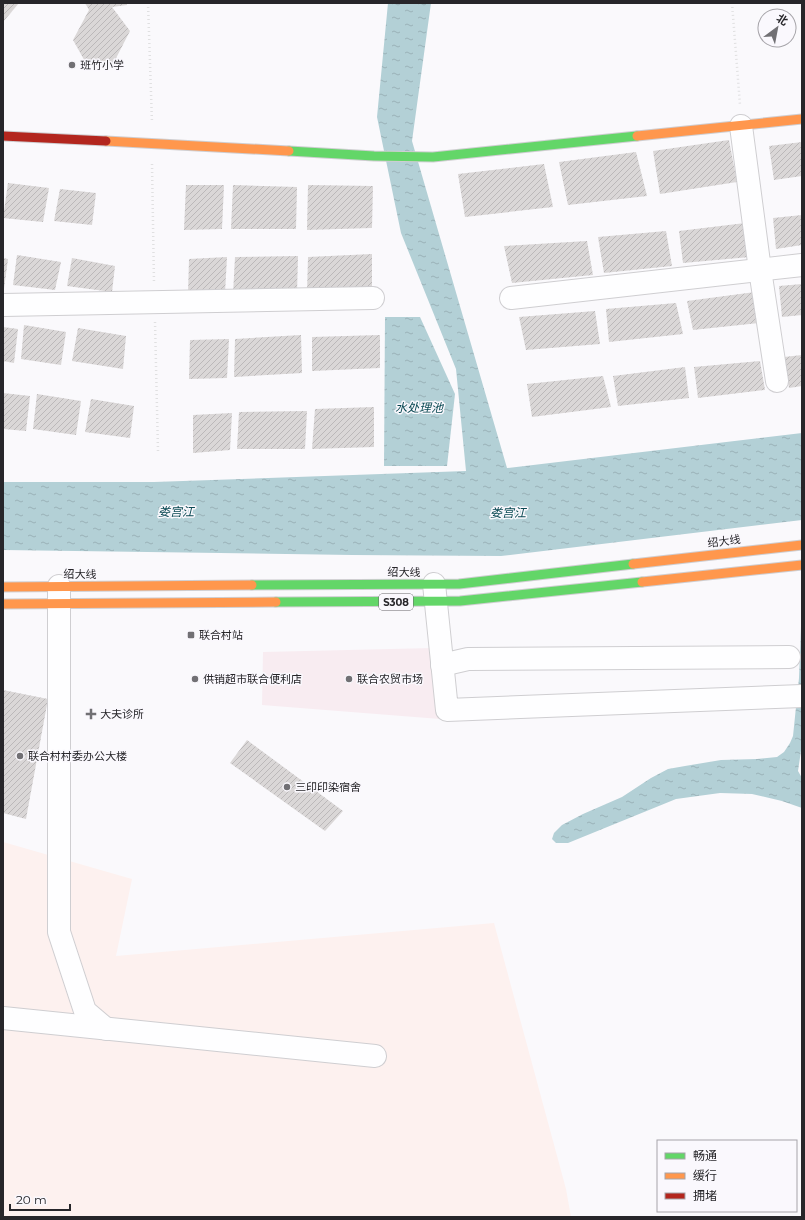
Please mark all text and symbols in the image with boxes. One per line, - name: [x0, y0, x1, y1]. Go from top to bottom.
- north arrow: [757, 8, 797, 48]
- text: 北: [774, 11, 791, 28]
- place label: 班竹小学: [80, 58, 124, 72]
- marker: 班竹小学: [67, 60, 77, 70]
- water label: 水处理池: [395, 400, 444, 415]
- water label: 娄宫江: [158, 504, 196, 519]
- water label: 娄宫江: [490, 505, 528, 520]
- street label: 绍大线: [707, 532, 741, 550]
- street label: 绍大线: [388, 565, 421, 579]
- street label: 绍大线: [64, 567, 97, 581]
- road number: S308: [379, 594, 413, 610]
- place label: 联合村站: [199, 628, 243, 642]
- marker: 联合村站: [186, 630, 196, 640]
- place label: 供销超市联合便利店: [203, 672, 302, 686]
- place label: 联合农贸市场: [357, 672, 423, 686]
- marker: 供销超市联合便利店: [190, 674, 200, 684]
- marker: 联合农贸市场: [344, 674, 354, 684]
- place label: 大夫诊所: [100, 707, 144, 721]
- marker: 大夫诊所: [85, 708, 97, 720]
- place label: 联合村村委办公大楼: [28, 749, 127, 763]
- marker: 联合村村委办公大楼: [15, 751, 25, 761]
- place label: 三印印染宿舍: [295, 780, 361, 794]
- marker: 三印印染宿舍: [282, 782, 292, 792]
- legend: [657, 1140, 797, 1212]
- text: 畅通: [693, 1148, 717, 1163]
- text: 缓行: [693, 1168, 717, 1183]
- scale bar: [10, 1186, 70, 1212]
- text: 拥堵: [693, 1188, 717, 1203]
- text: 20 m: [16, 1192, 47, 1207]

